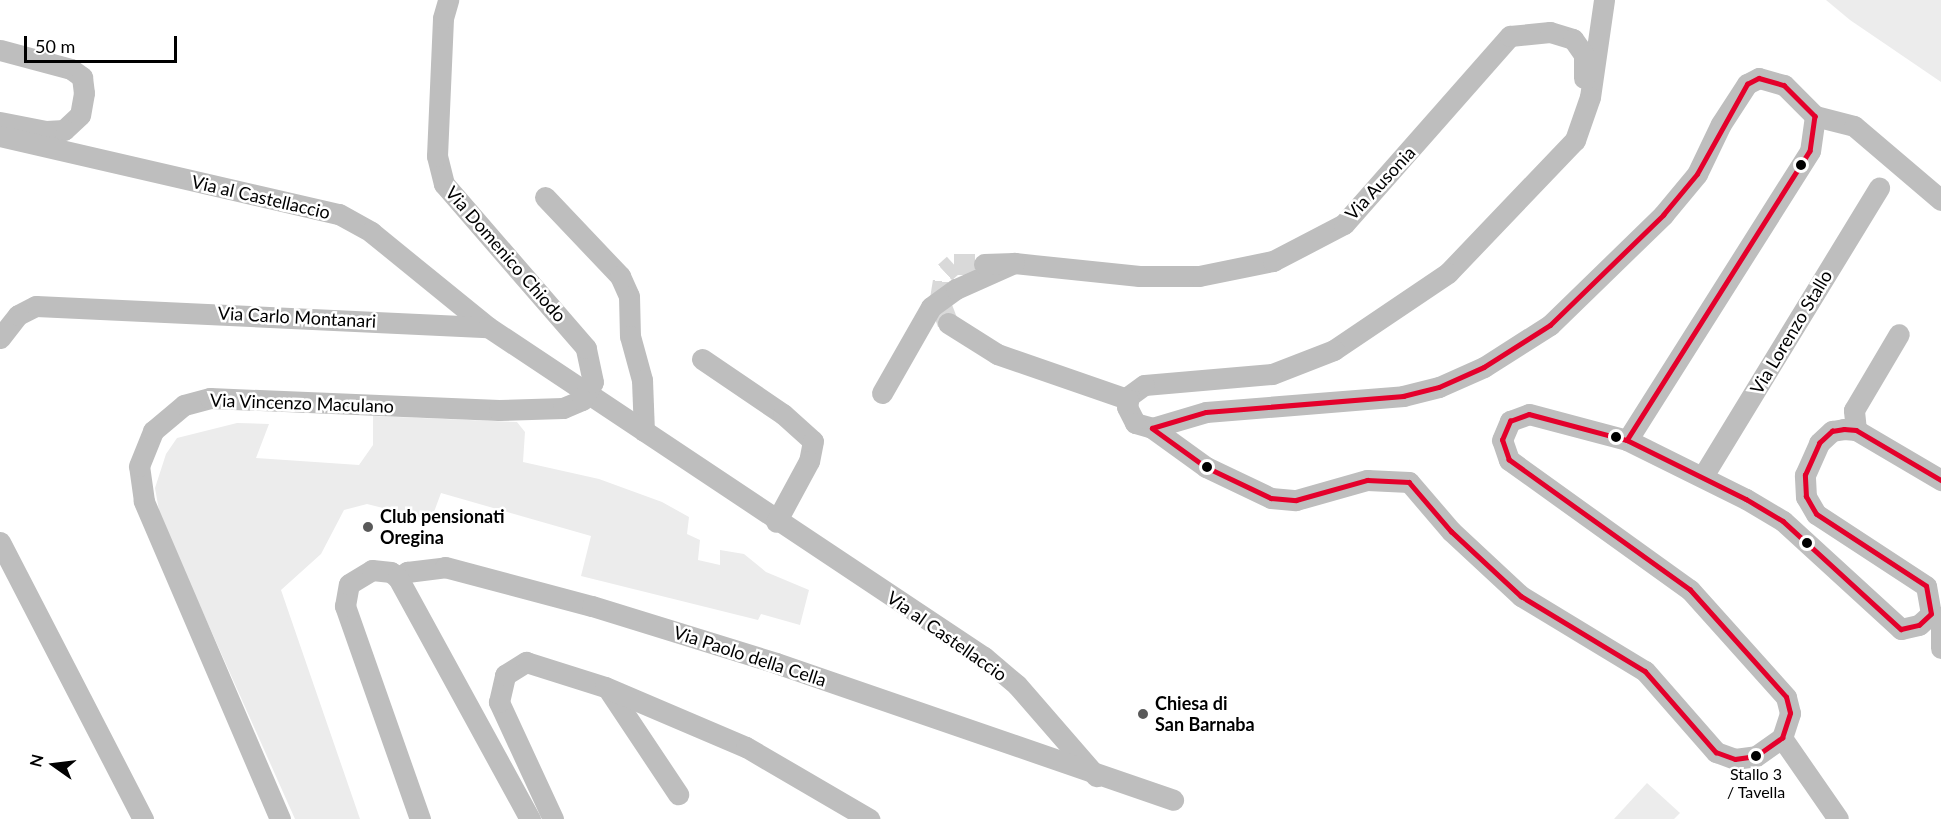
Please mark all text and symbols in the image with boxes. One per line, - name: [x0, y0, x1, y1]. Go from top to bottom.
- scale bar: [27, 24, 180, 62]
- text: 50 m: [35, 35, 75, 57]
- street label: Via Ausonia: [1340, 141, 1420, 225]
- unlabelled marker: [1795, 159, 1807, 171]
- street label: Via al Castellaccio: [190, 171, 332, 223]
- street label: Via Domenico Chiodo: [441, 182, 571, 326]
- street label: Via Lorenzo Stallo: [1745, 266, 1837, 398]
- street label: Via Carlo Montanari: [217, 302, 377, 332]
- street label: Via Vincenzo Maculano: [209, 389, 395, 417]
- unlabelled marker: [1610, 431, 1622, 443]
- unlabelled marker: [1201, 461, 1213, 473]
- place label: Club pensionati Oregina: [380, 506, 505, 548]
- marker: Club pensionati Oregina: [361, 520, 375, 534]
- unlabelled marker: [1801, 537, 1813, 549]
- street label: Via al Castellaccio: [883, 587, 1011, 685]
- street label: Via Paolo della Cella: [671, 621, 829, 691]
- place label: Chiesa di San Barnaba: [1155, 693, 1255, 736]
- marker: Chiesa di San Barnaba: [1136, 707, 1150, 721]
- north arrow: [24, 735, 84, 795]
- marker: Stallo 3 / Tavella: [1750, 750, 1762, 762]
- text: N: [25, 752, 47, 769]
- place label: Stallo 3 / Tavella: [1727, 764, 1785, 802]

